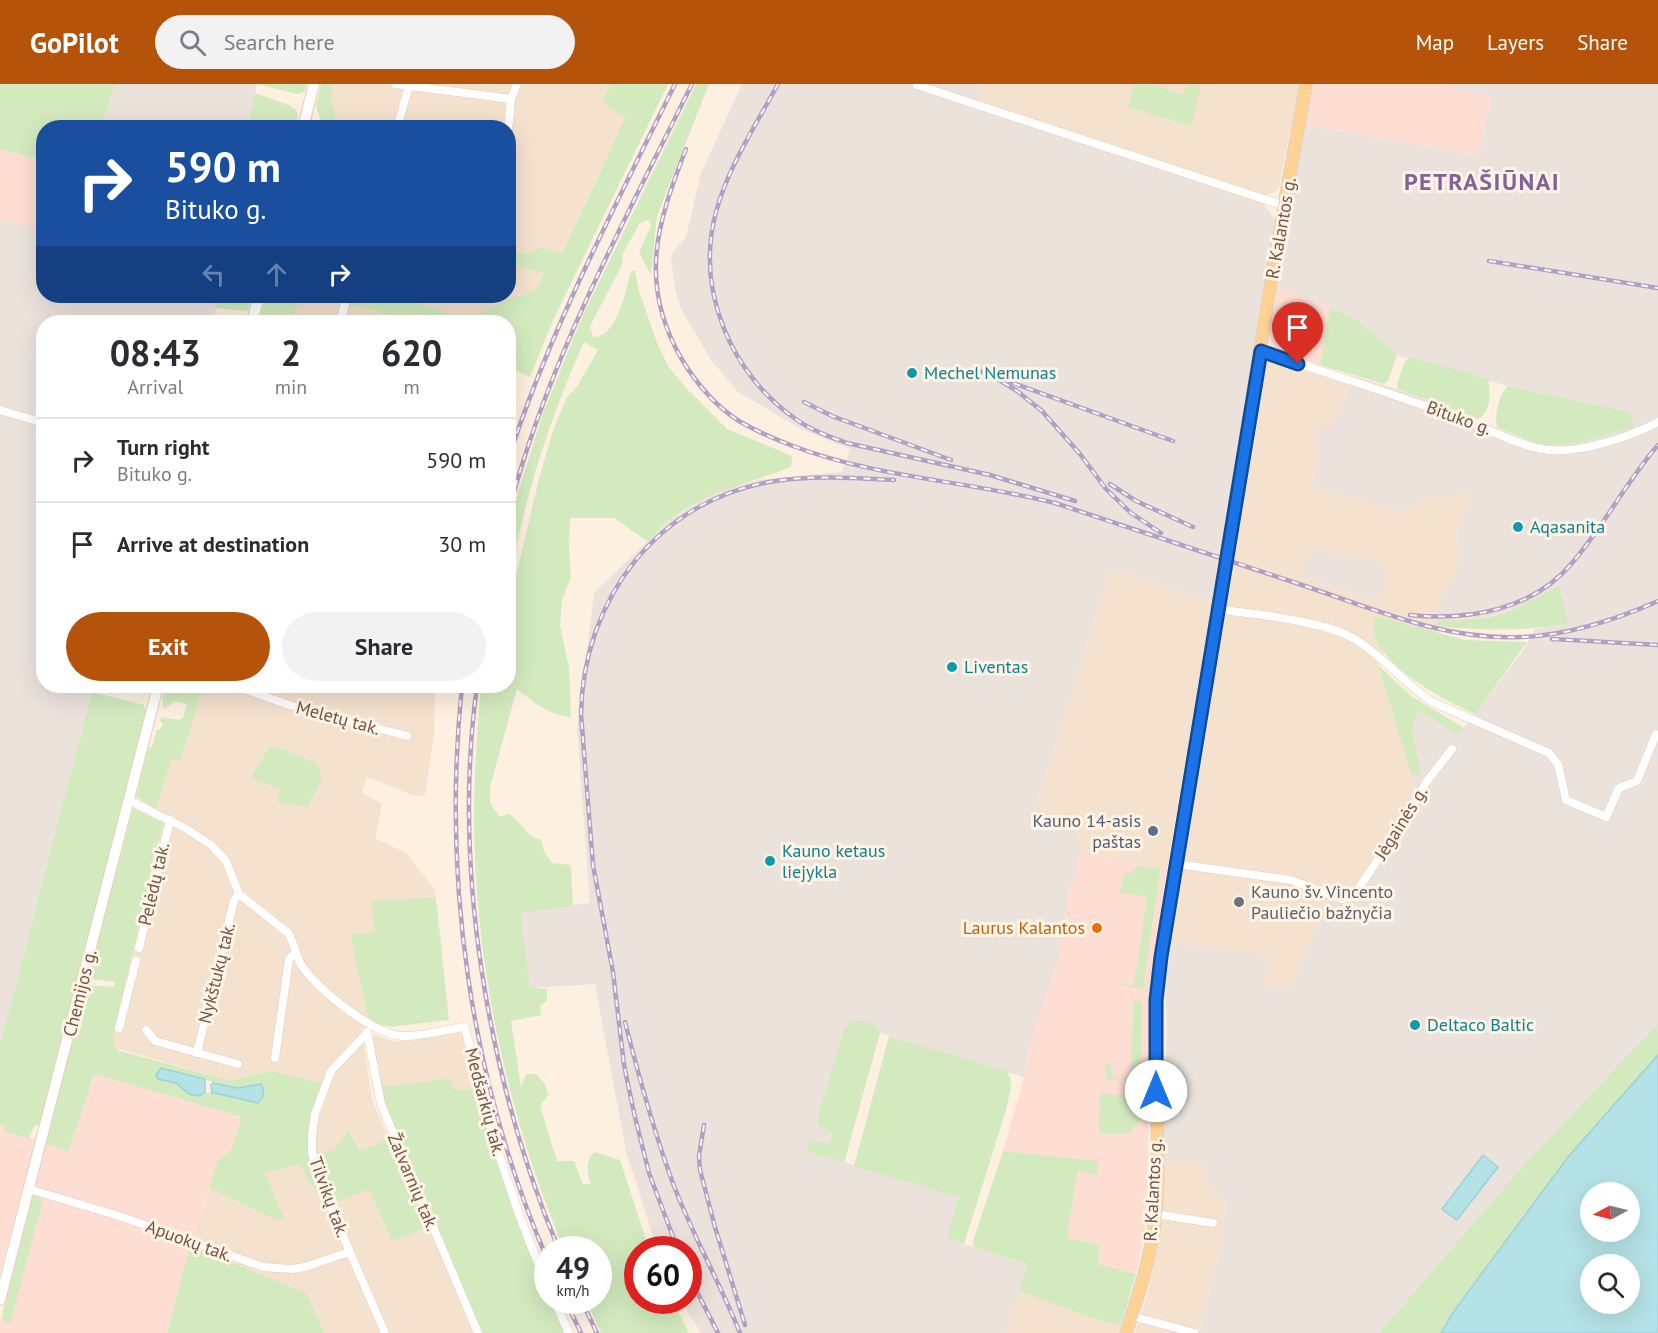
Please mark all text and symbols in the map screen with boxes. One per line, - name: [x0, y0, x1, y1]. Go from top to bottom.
- search box: [155, 15, 575, 69]
- text: GoPilot: [30, 24, 119, 61]
- icon: search: [176, 26, 209, 59]
- text: Search here: [224, 28, 335, 56]
- text: Map: [1416, 29, 1454, 56]
- text: Layers: [1487, 29, 1544, 56]
- text: Share: [1577, 29, 1628, 56]
- text: 590 m: [165, 139, 281, 194]
- icon: right: [66, 144, 144, 222]
- district label: PETRAŠIŪNAI: [1404, 166, 1560, 197]
- street label: R. Kalantos g.: [1260, 175, 1301, 281]
- text: Bituko g.: [165, 192, 266, 226]
- icon: left: [197, 258, 230, 291]
- icon: ahead: [260, 258, 293, 291]
- icon: right: [323, 258, 356, 291]
- pin: [1272, 302, 1323, 364]
- icon: arrive: [1281, 311, 1314, 344]
- text: 08:43: [110, 329, 201, 376]
- text: 2: [281, 329, 301, 376]
- text: 620: [381, 329, 442, 376]
- place label: Mechel Nemunas: [924, 361, 1056, 384]
- marker: Mechel Nemunas: [905, 366, 919, 380]
- text: Arrival: [127, 374, 183, 400]
- text: min: [275, 374, 307, 400]
- text: m: [404, 374, 420, 400]
- street label: Bituko g.: [1424, 395, 1495, 440]
- text: Turn right: [117, 433, 209, 461]
- icon: right: [66, 444, 99, 477]
- text: 590 m: [426, 446, 486, 474]
- text: Bituko g.: [117, 461, 192, 487]
- place label: Aqasanita: [1530, 515, 1605, 538]
- marker: Aqasanita: [1511, 520, 1525, 534]
- icon: arrive: [66, 528, 99, 561]
- text: Arrive at destination: [117, 530, 309, 558]
- text: 30 m: [438, 530, 486, 558]
- button: Exit: [66, 612, 270, 681]
- button: Share: [282, 612, 486, 681]
- place label: Liventas: [964, 655, 1028, 678]
- marker: Liventas: [945, 660, 959, 674]
- street label: Meletų tak.: [294, 695, 383, 740]
- street label: Jėgainės g.: [1368, 782, 1432, 865]
- place label: Kauno 14-asis paštas: [1033, 809, 1141, 853]
- marker: Kauno 14-asis paštas: [1146, 824, 1160, 838]
- place label: Kauno ketaus liejykla: [782, 839, 885, 883]
- street label: Pelėdų tak.: [133, 840, 174, 928]
- marker: Kauno ketaus liejykla: [763, 854, 777, 868]
- place label: Kauno šv. Vincento Pauliečio bažnyčia: [1251, 880, 1393, 924]
- marker: Kauno šv. Vincento Pauliečio bažnyčia: [1232, 895, 1246, 909]
- place label: Laurus Kalantos: [963, 916, 1085, 939]
- street label: Nykštukų tak.: [193, 920, 240, 1026]
- marker: Laurus Kalantos: [1090, 921, 1104, 935]
- street label: Chemijos g.: [58, 947, 101, 1039]
- place label: Deltaco Baltic: [1427, 1013, 1534, 1036]
- marker: Deltaco Baltic: [1408, 1018, 1422, 1032]
- street label: Medšarkių tak.: [460, 1045, 511, 1159]
- position arrow: [1124, 1059, 1188, 1123]
- street label: Žalvarnių tak.: [383, 1129, 444, 1234]
- street label: R. Kalantos g.: [1138, 1138, 1167, 1242]
- street label: Tilvikų tak.: [304, 1153, 355, 1240]
- north arrow: [1580, 1182, 1640, 1242]
- map controls: [1580, 1182, 1640, 1314]
- street label: Apuokų tak.: [143, 1214, 236, 1267]
- speed limit sign: 60: [624, 1236, 702, 1314]
- text: 49: [556, 1248, 590, 1287]
- button: search: [1580, 1254, 1640, 1314]
- text: km/h: [557, 1281, 589, 1300]

